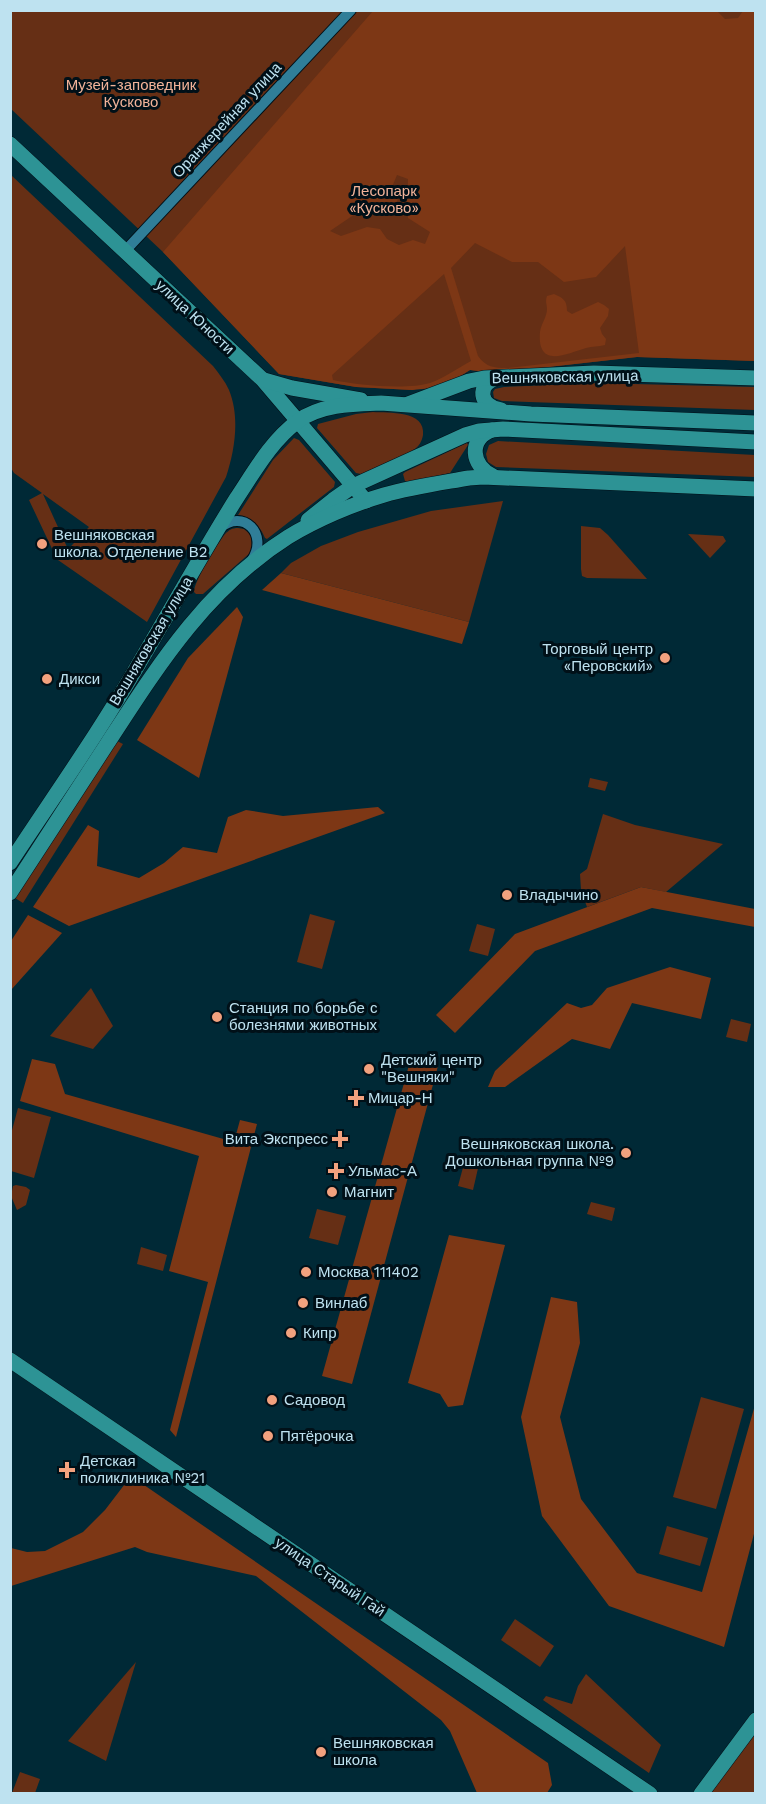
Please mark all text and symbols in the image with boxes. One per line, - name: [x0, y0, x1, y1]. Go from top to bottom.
- street label: Оранжерейная улица: [169, 58, 286, 181]
- park label: Музей-заповедник Кусково: [66, 76, 197, 111]
- park label: Лесопарк «Кусково»: [349, 182, 419, 217]
- street label: улица Юности: [152, 276, 238, 358]
- street label: Вешняковская улица: [491, 367, 639, 387]
- place label: Вешняковская школа. Отделение В2: [54, 526, 208, 561]
- marker: Вешняковская школа. Отделение В2: [35, 537, 49, 551]
- street label: Вешняковская улица: [105, 573, 197, 709]
- place label: Торговый центр «Перовский»: [542, 640, 653, 675]
- marker: Торговый центр «Перовский»: [658, 651, 672, 665]
- place label: Дикси: [59, 670, 100, 688]
- marker: Дикси: [40, 672, 54, 686]
- place label: Владычино: [519, 886, 598, 904]
- marker: Владычино: [500, 888, 514, 902]
- place label: Станция по борьбе с болезнями животных: [229, 999, 378, 1034]
- marker: Станция по борьбе с болезнями животных: [210, 1010, 224, 1024]
- place label: Детский центр "Вешняки": [381, 1051, 482, 1086]
- marker: Детский центр "Вешняки": [362, 1062, 376, 1076]
- place label: Мицар-Н: [368, 1089, 433, 1107]
- marker: Мицар-Н: [349, 1091, 363, 1105]
- place label: Вита Экспресс: [225, 1130, 328, 1148]
- marker: Вита Экспресс: [333, 1132, 347, 1146]
- place label: Вешняковская школа. Дошкольная группа №9: [446, 1135, 614, 1170]
- marker: Вешняковская школа. Дошкольная группа №9: [619, 1146, 633, 1160]
- place label: Ульмас-А: [348, 1162, 417, 1180]
- marker: Ульмас-А: [329, 1164, 343, 1178]
- place label: Магнит: [344, 1183, 394, 1201]
- marker: Магнит: [325, 1185, 339, 1199]
- place label: Москва 111402: [318, 1263, 419, 1281]
- marker: Москва 111402: [299, 1265, 313, 1279]
- place label: Винлаб: [315, 1294, 367, 1312]
- marker: Винлаб: [296, 1296, 310, 1310]
- place label: Кипр: [303, 1324, 337, 1342]
- marker: Кипр: [284, 1326, 298, 1340]
- place label: Садовод: [284, 1391, 345, 1409]
- marker: Садовод: [265, 1393, 279, 1407]
- place label: Пятёрочка: [280, 1427, 354, 1445]
- marker: Пятёрочка: [261, 1429, 275, 1443]
- place label: Детская поликлиника №21: [80, 1452, 205, 1487]
- marker: Детская поликлиника №21: [58, 1461, 76, 1479]
- street label: улица Старый Гай: [272, 1534, 388, 1620]
- place label: Вешняковская школа: [333, 1734, 434, 1769]
- marker: Вешняковская школа: [314, 1745, 328, 1759]

